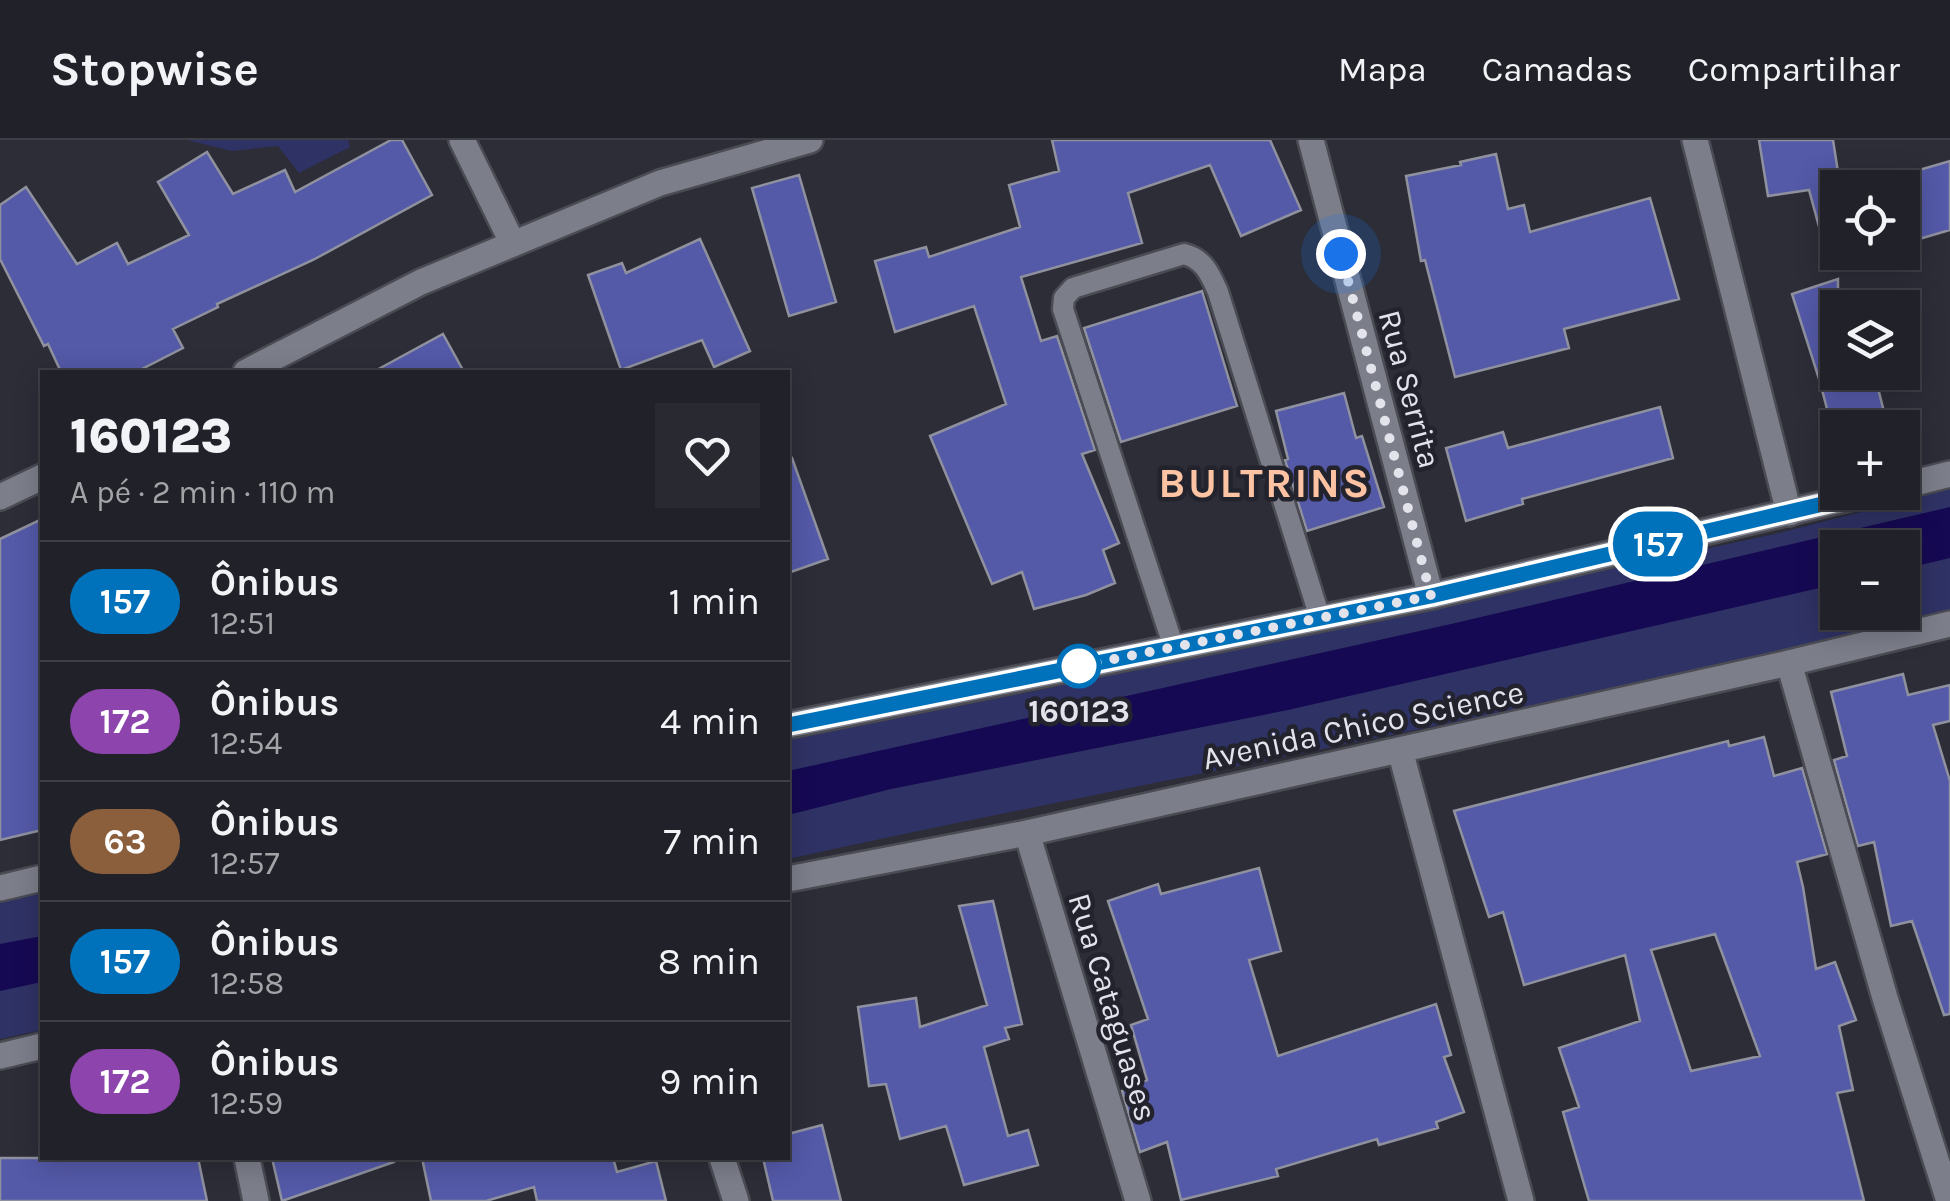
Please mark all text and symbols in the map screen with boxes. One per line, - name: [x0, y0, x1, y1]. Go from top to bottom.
- text: Stopwise: [50, 41, 259, 97]
- text: Mapa: [1338, 49, 1427, 90]
- text: Camadas: [1482, 49, 1633, 90]
- text: Compartilhar: [1688, 49, 1900, 90]
- map controls: [1820, 170, 1920, 630]
- button: locate: [1820, 170, 1920, 270]
- your location: [1316, 229, 1366, 279]
- button: layers: [1820, 290, 1920, 390]
- street label: Rua Serrita: [1371, 306, 1448, 472]
- button: heart: [655, 403, 760, 508]
- text: 160123: [70, 408, 232, 464]
- button: +: [1820, 410, 1920, 510]
- district label: BULTRINS: [1158, 458, 1372, 508]
- text: A pé · 2 min · 110 m: [70, 474, 336, 511]
- line badge: 157: [1600, 512, 1716, 576]
- text: 157: [1633, 524, 1683, 565]
- button: −: [1820, 530, 1920, 630]
- text: Ônibus: [210, 560, 339, 605]
- text: 1 min: [669, 579, 760, 624]
- text: 157: [100, 581, 150, 622]
- text: 12:51: [210, 605, 275, 642]
- marker: 160123: [1058, 645, 1100, 687]
- street label: Avenida Chico Science: [1199, 673, 1527, 778]
- text: Ônibus: [210, 680, 339, 725]
- place label: 160123: [1028, 693, 1130, 730]
- text: 4 min: [660, 699, 760, 744]
- text: 172: [99, 701, 151, 742]
- text: 12:54: [210, 725, 282, 762]
- text: Ônibus: [210, 800, 339, 845]
- text: 7 min: [663, 819, 760, 864]
- text: 63: [103, 821, 147, 862]
- text: 12:57: [210, 845, 280, 882]
- street label: Rua Cataguases: [1060, 889, 1165, 1125]
- text: Ônibus: [210, 920, 339, 965]
- text: 8 min: [658, 939, 760, 984]
- text: 157: [100, 941, 150, 982]
- text: 12:58: [210, 965, 284, 1002]
- text: Ônibus: [210, 1040, 339, 1085]
- text: 9 min: [659, 1059, 760, 1104]
- text: 172: [99, 1061, 151, 1102]
- text: 12:59: [210, 1085, 283, 1122]

